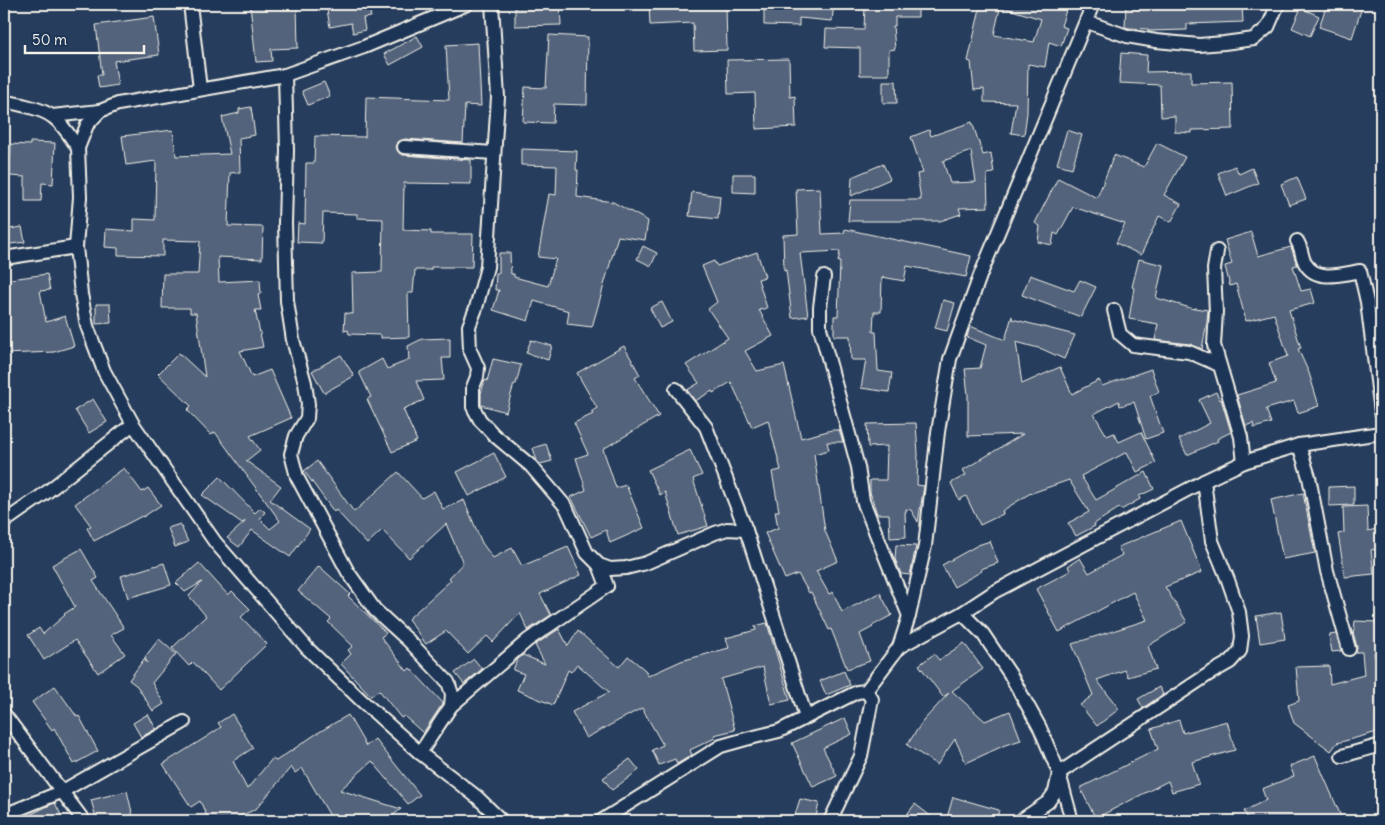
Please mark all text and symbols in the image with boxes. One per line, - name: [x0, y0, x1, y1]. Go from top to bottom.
- scale bar: [25, 22, 144, 54]
- text: 50 m: [32, 30, 67, 49]

